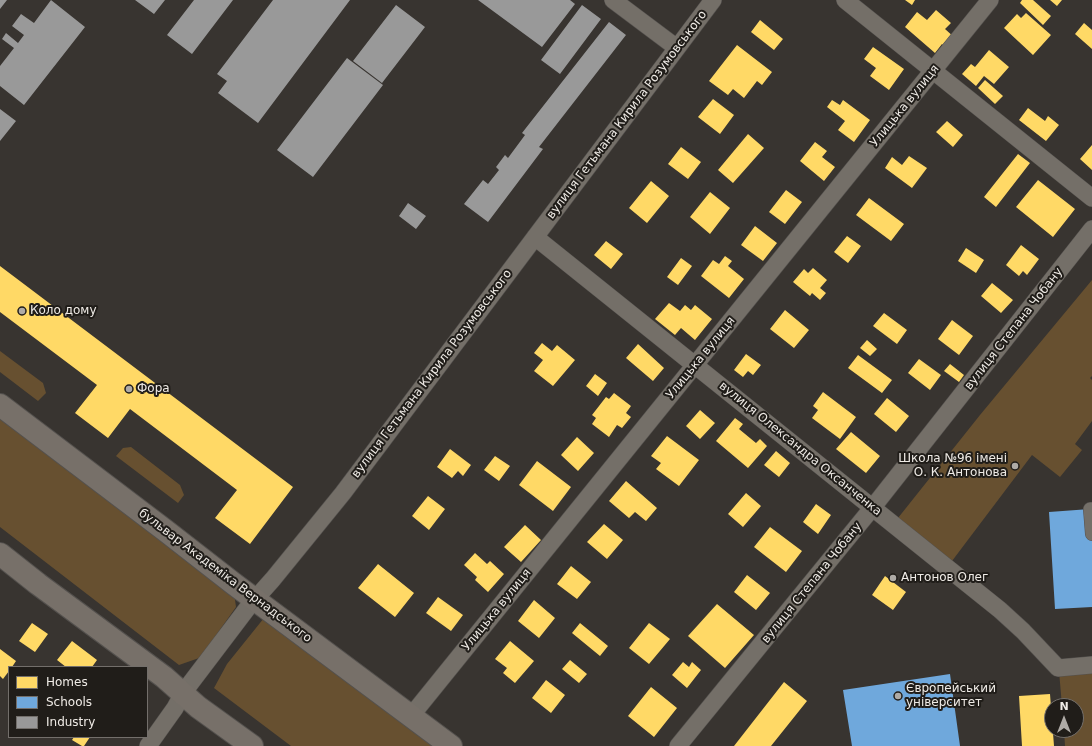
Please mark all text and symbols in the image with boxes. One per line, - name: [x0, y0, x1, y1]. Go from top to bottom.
- street label: вулиця Гетьмана Кирила Розумовського: [544, 8, 710, 222]
- street label: Улицька вулиця: [867, 62, 943, 150]
- street label: вулиця Степана Чобану: [962, 265, 1066, 393]
- street label: вулиця Гетьмана Кирила Розумовського: [349, 267, 515, 481]
- place label: Коло дому: [30, 304, 96, 318]
- marker: Коло дому: [17, 306, 27, 316]
- street label: Улицька вулиця: [663, 314, 739, 402]
- street label: вулиця Олександра Оксанченка: [716, 379, 884, 519]
- place label: Фора: [137, 382, 170, 396]
- marker: Фора: [124, 384, 134, 394]
- place label: Школа №96 імені О. К. Антонова: [898, 452, 1007, 480]
- marker: Школа №96 імені О. К. Антонова: [1010, 461, 1020, 471]
- street label: бульвар Академіка Вернадського: [136, 506, 314, 646]
- street label: вулиця Степана Чобану: [759, 520, 865, 646]
- street label: Улицька вулиця: [459, 566, 535, 654]
- place label: Антонов Олег: [901, 571, 988, 585]
- marker: Антонов Олег: [888, 573, 898, 583]
- legend: [8, 666, 148, 738]
- text: Homes: [46, 675, 88, 689]
- place label: Європейський університет: [906, 682, 996, 710]
- marker: Європейський університет: [893, 691, 903, 701]
- text: Schools: [46, 695, 92, 709]
- north arrow: [1044, 698, 1084, 738]
- text: N: [1059, 700, 1069, 713]
- text: Industry: [46, 715, 95, 729]

